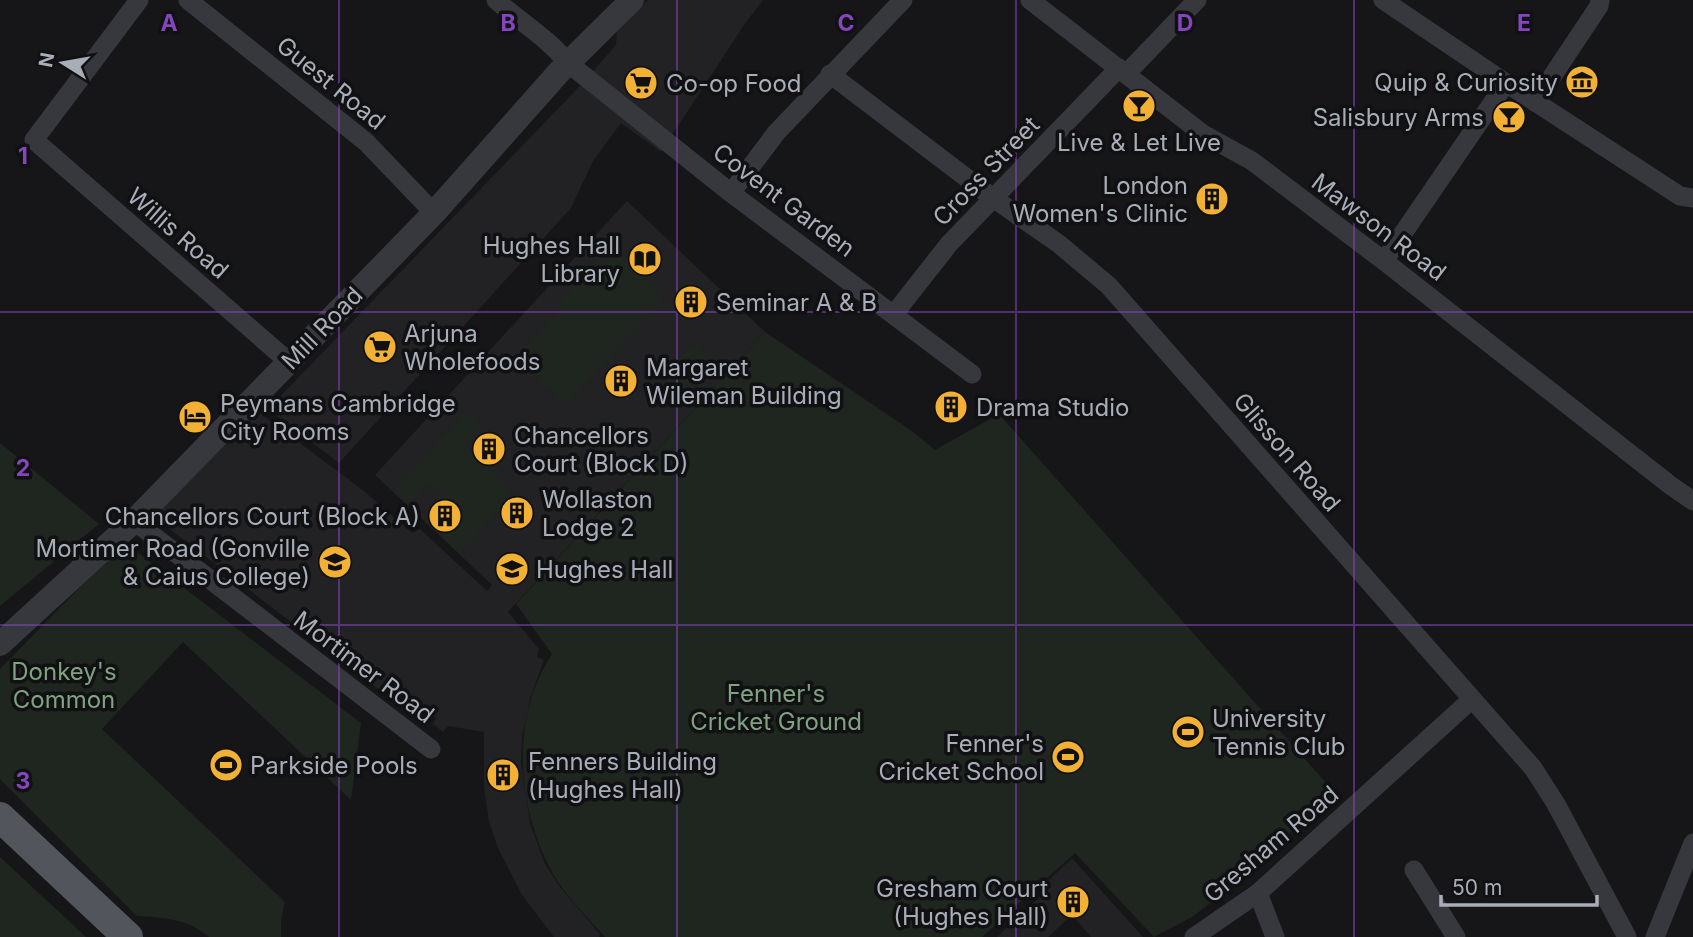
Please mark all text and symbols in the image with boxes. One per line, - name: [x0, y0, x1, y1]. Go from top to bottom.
- text: A: [160, 9, 178, 37]
- text: B: [500, 9, 516, 37]
- text: C: [837, 9, 855, 37]
- text: D: [1177, 9, 1193, 37]
- text: E: [1517, 9, 1531, 37]
- north arrow: [28, 28, 98, 98]
- street label: Guest Road: [271, 30, 391, 136]
- text: N: [34, 51, 59, 69]
- museum icon: Quip & Curiosity: [1563, 63, 1601, 101]
- supermarket icon: Co-op Food: [622, 64, 660, 102]
- place label: Quip & Curiosity: [1374, 68, 1558, 97]
- place label: Co-op Food: [666, 69, 802, 98]
- bar icon: Live & Let Live: [1120, 87, 1158, 125]
- bar icon: Salisbury Arms: [1490, 98, 1528, 136]
- place label: Salisbury Arms: [1313, 103, 1484, 132]
- street label: Cross Street: [927, 110, 1045, 232]
- place label: Live & Let Live: [1057, 128, 1221, 157]
- street label: Covent Garden: [707, 137, 861, 263]
- text: 1: [18, 142, 28, 170]
- street label: Mawson Road: [1306, 167, 1452, 287]
- place label: London Women's Clinic: [1013, 171, 1188, 228]
- building icon: London Women's Clinic: [1193, 180, 1231, 218]
- street label: Willis Road: [122, 181, 234, 285]
- place label: Hughes Hall Library: [483, 231, 620, 288]
- library icon: Hughes Hall Library: [626, 240, 664, 278]
- street label: Mill Road: [276, 281, 368, 375]
- building icon: Seminar A & B: [672, 283, 710, 321]
- place label: Seminar A & B: [716, 288, 877, 317]
- place label: Arjuna Wholefoods: [404, 319, 540, 376]
- supermarket icon: Arjuna Wholefoods: [361, 328, 399, 366]
- place label: Margaret Wileman Building: [646, 353, 842, 410]
- building icon: Margaret Wileman Building: [602, 362, 640, 400]
- street label: Glisson Road: [1227, 387, 1347, 517]
- building icon: Drama Studio: [932, 388, 970, 426]
- place label: Peymans Cambridge City Rooms: [220, 389, 456, 446]
- place label: Drama Studio: [976, 393, 1129, 422]
- hotel icon: Peymans Cambridge City Rooms: [176, 398, 214, 436]
- place label: Chancellors Court (Block D): [514, 421, 689, 478]
- building icon: Chancellors Court (Block D): [470, 430, 508, 468]
- text: 2: [16, 454, 30, 482]
- place label: Wollaston Lodge 2: [542, 485, 653, 542]
- building icon: Wollaston Lodge 2: [498, 494, 536, 532]
- building icon: Chancellors Court (Block A): [426, 497, 464, 535]
- place label: Chancellors Court (Block A): [105, 502, 420, 531]
- place label: Mortimer Road (Gonville & Caius College): [36, 534, 310, 591]
- school or university icon: Mortimer Road (Gonville & Caius College): [316, 543, 354, 581]
- school or university icon: Hughes Hall: [493, 550, 531, 588]
- place label: Hughes Hall: [536, 555, 673, 584]
- street label: Mortimer Road: [288, 605, 440, 729]
- park label: Donkey's Common: [11, 657, 117, 714]
- park label: Fenner's Cricket Ground: [690, 679, 862, 736]
- place label: University Tennis Club: [1212, 704, 1345, 761]
- sports icon: University Tennis Club: [1169, 713, 1207, 751]
- place label: Fenner's Cricket School: [878, 729, 1044, 786]
- sports icon: Fenner's Cricket School: [1049, 738, 1087, 776]
- sports icon: Parkside Pools: [207, 746, 245, 784]
- place label: Fenners Building (Hughes Hall): [528, 747, 717, 804]
- place label: Parkside Pools: [250, 751, 418, 780]
- building icon: Fenners Building (Hughes Hall): [484, 756, 522, 794]
- text: 3: [16, 767, 30, 795]
- street label: Gresham Road: [1198, 779, 1344, 909]
- scale bar: [1441, 864, 1597, 908]
- place label: Gresham Court (Hughes Hall): [876, 874, 1048, 931]
- text: 50 m: [1452, 875, 1502, 900]
- building icon: Gresham Court (Hughes Hall): [1054, 883, 1092, 921]

